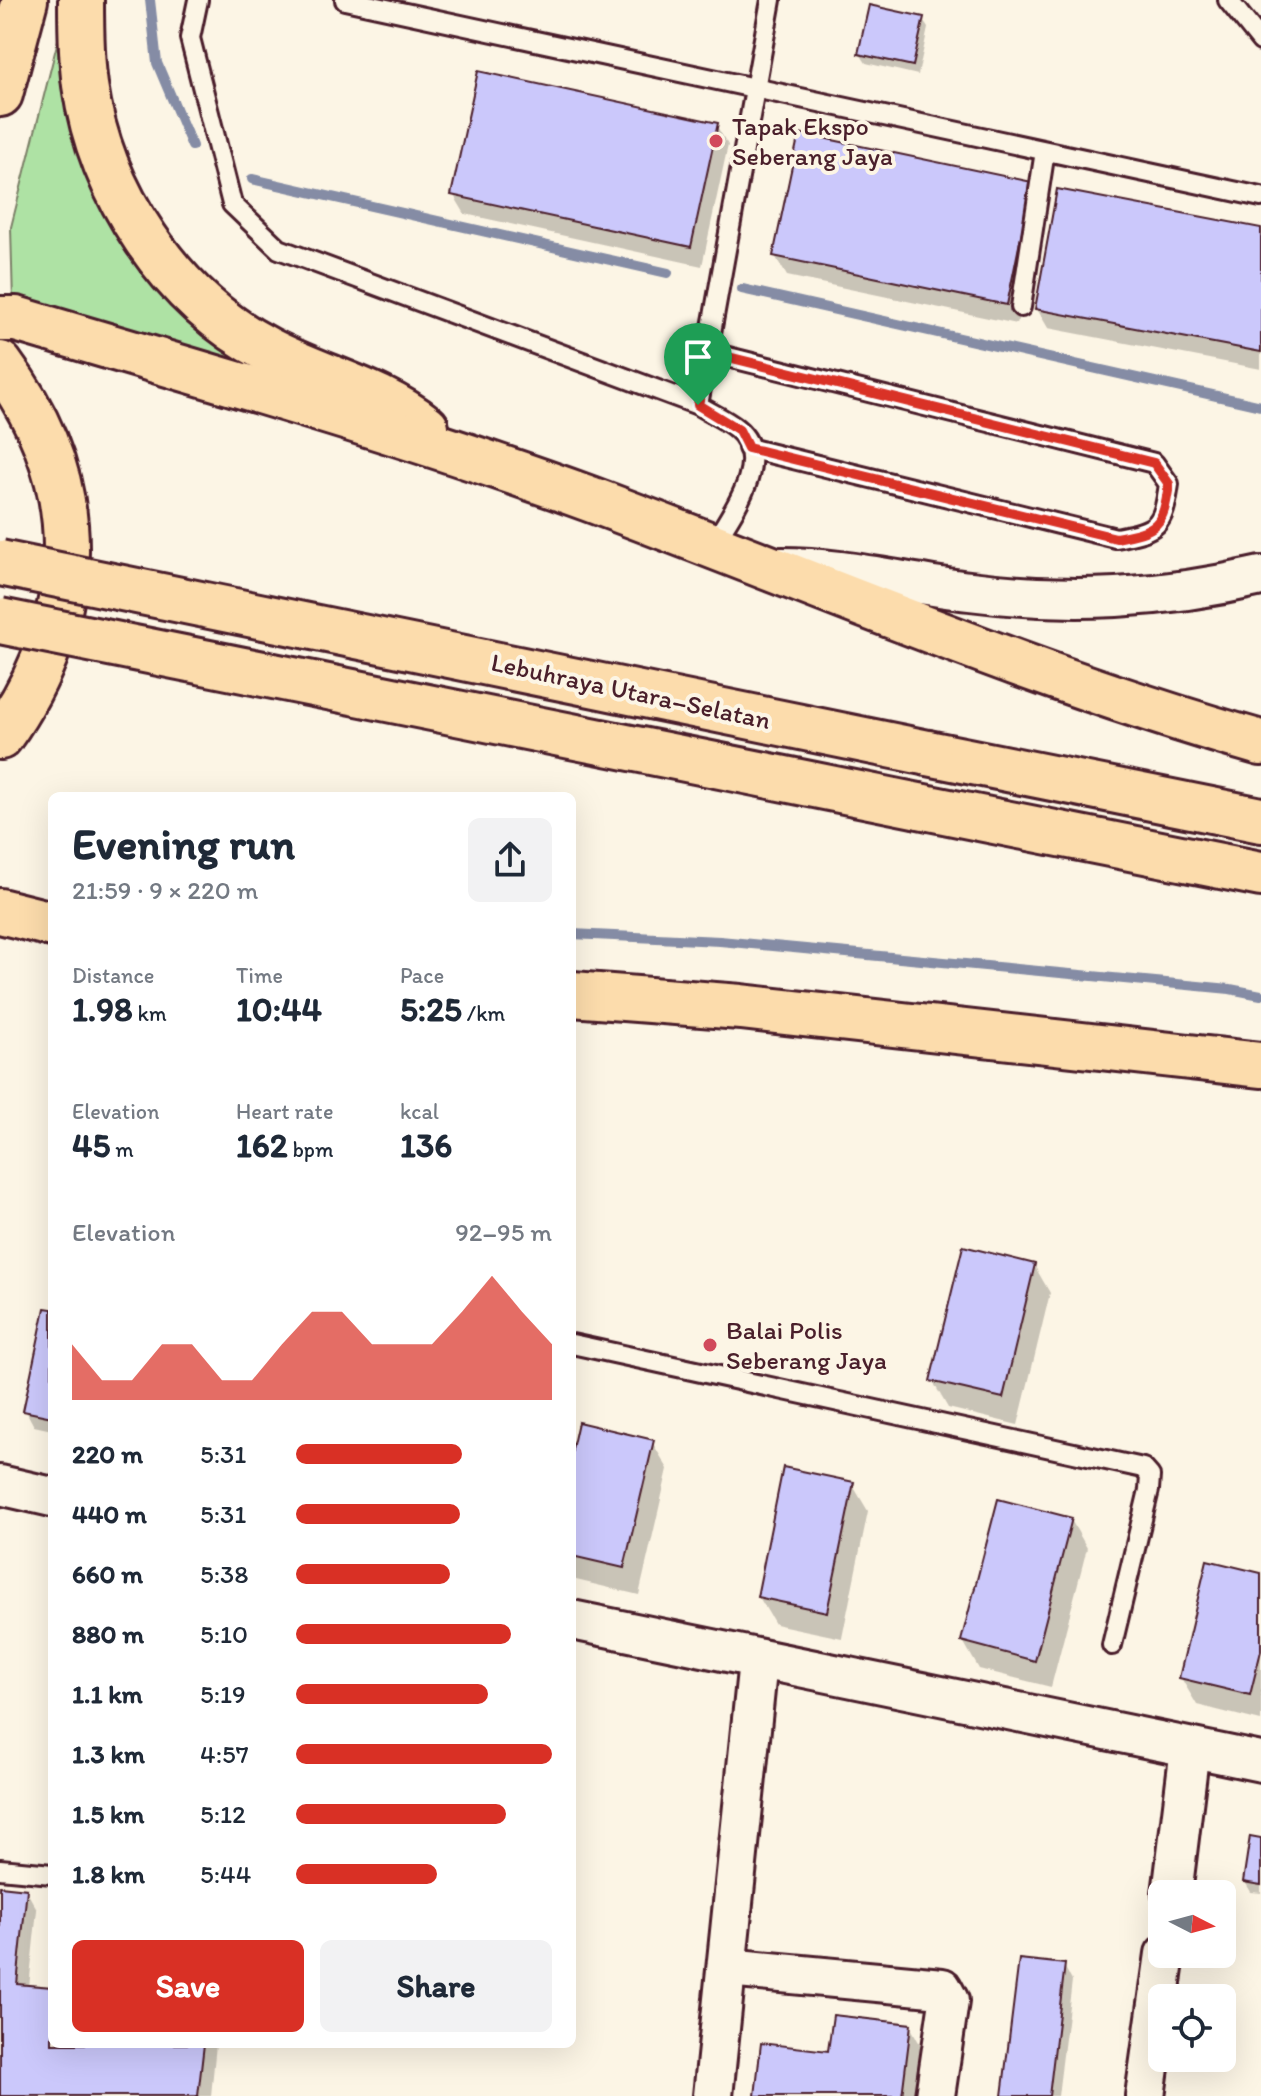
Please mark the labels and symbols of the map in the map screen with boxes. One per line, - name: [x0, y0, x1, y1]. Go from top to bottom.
- place label: Tapak Ekspo Seberang Jaya: [732, 110, 893, 172]
- marker: Tapak Ekspo Seberang Jaya: [707, 132, 725, 150]
- pin: [664, 323, 732, 405]
- street label: Lebuhraya Utara–Selatan: [488, 646, 774, 736]
- place label: Balai Polis Seberang Jaya: [726, 1314, 887, 1376]
- marker: Balai Polis Seberang Jaya: [701, 1336, 719, 1354]
- north arrow: [1148, 1880, 1236, 1968]

